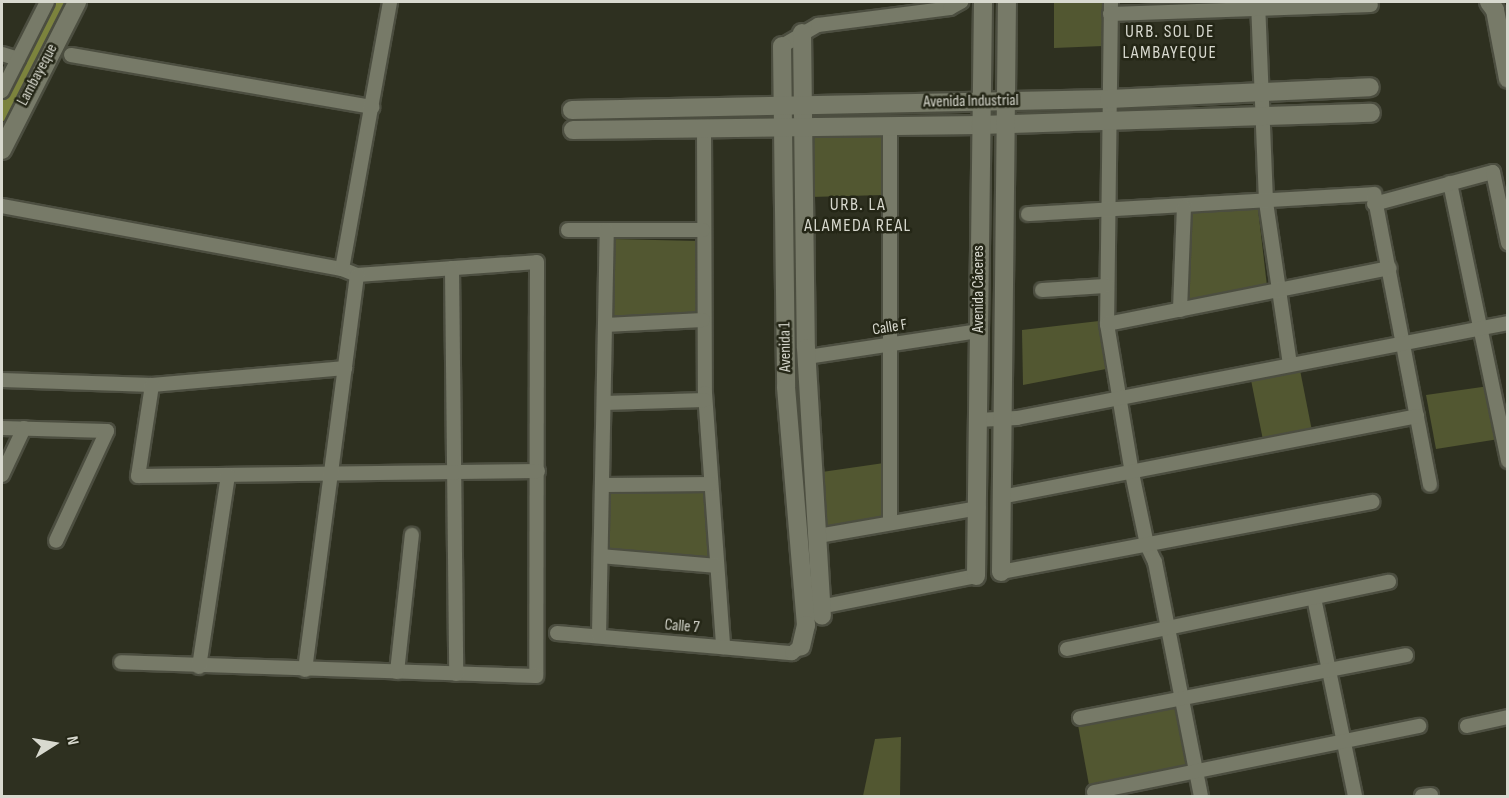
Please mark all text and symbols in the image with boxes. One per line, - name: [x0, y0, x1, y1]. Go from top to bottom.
- district label: URB. SOL DE LAMBAYEQUE: [1122, 22, 1218, 64]
- street label: Lambayeque: [14, 41, 62, 109]
- street label: Avenida Industrial: [923, 92, 1019, 112]
- district label: URB. LA ALAMEDA REAL: [804, 195, 912, 238]
- street label: Avenida Cáceres: [969, 245, 989, 333]
- street label: Calle F: [871, 316, 909, 340]
- street label: Avenida 1: [776, 322, 796, 372]
- street label: Calle 7: [664, 616, 700, 638]
- north arrow: [24, 714, 84, 774]
- text: N: [62, 734, 82, 746]

